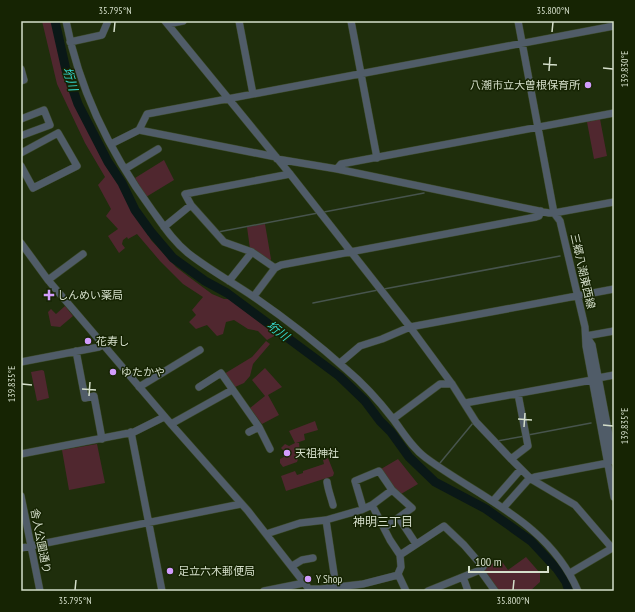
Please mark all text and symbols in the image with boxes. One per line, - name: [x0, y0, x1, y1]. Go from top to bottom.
- text: 35.795°N: [98, 4, 132, 17]
- text: 35.800°N: [536, 4, 570, 17]
- text: 139.830°E: [618, 51, 631, 87]
- water label: 垳川: [60, 65, 82, 94]
- place label: 八潮市立大曽根保育所: [470, 78, 581, 92]
- marker: 八潮市立大曽根保育所: [583, 80, 593, 90]
- street label: 三郷八潮東西線: [568, 232, 598, 310]
- place label: しんめい薬局: [57, 288, 123, 302]
- marker: しんめい薬局: [44, 290, 54, 300]
- water label: 垳川: [264, 317, 294, 345]
- place label: 花寿し: [96, 334, 129, 348]
- marker: 花寿し: [83, 336, 93, 346]
- place label: ゆたかや: [121, 365, 165, 379]
- text: 139.835°E: [5, 366, 18, 402]
- marker: ゆたかや: [108, 367, 118, 377]
- text: 139.835°E: [618, 408, 631, 444]
- place label: 天祖神社: [295, 446, 339, 460]
- marker: 天祖神社: [282, 448, 292, 458]
- street label: 舎人公園通り: [28, 507, 54, 575]
- district label: 神明三丁目: [353, 514, 413, 529]
- scale bar: [469, 548, 548, 574]
- text: 100 m: [475, 554, 502, 569]
- place label: 足立六木郵便局: [178, 564, 255, 578]
- marker: 足立六木郵便局: [165, 566, 175, 576]
- place label: Y Shop: [316, 572, 342, 586]
- marker: Y Shop: [303, 574, 313, 584]
- text: 35.795°N: [58, 594, 92, 607]
- text: 35.800°N: [496, 594, 530, 607]

